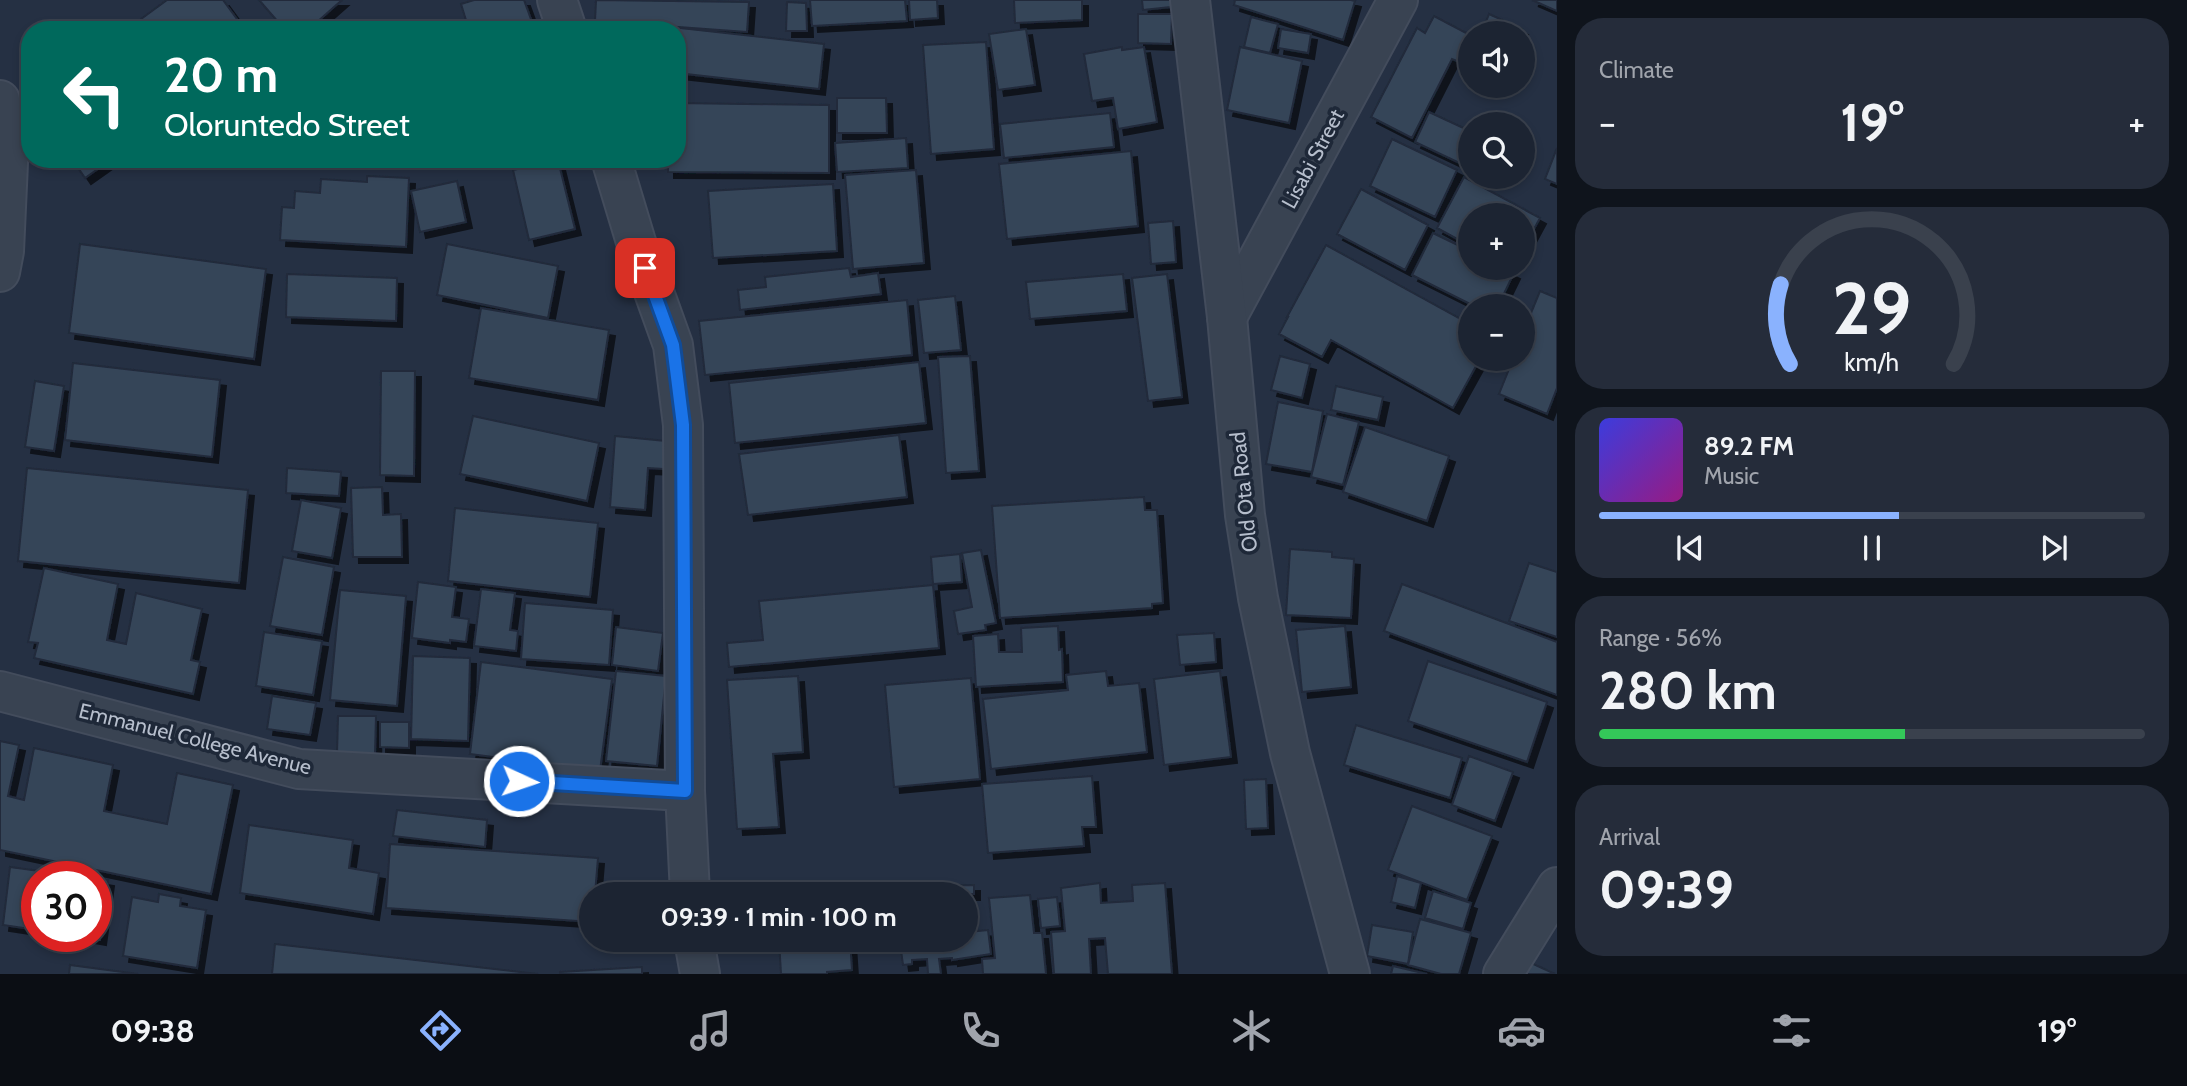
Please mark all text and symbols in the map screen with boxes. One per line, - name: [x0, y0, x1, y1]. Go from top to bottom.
- map controls: [1458, 21, 1535, 371]
- button: sound: [1458, 21, 1535, 98]
- text: 20 m: [164, 45, 278, 104]
- icon: left: [49, 49, 140, 140]
- text: Climate: [1599, 56, 1674, 84]
- text: 19°: [1840, 91, 1904, 154]
- text: −: [1599, 99, 1616, 146]
- text: +: [2128, 99, 2145, 146]
- text: Oloruntedo Street: [164, 105, 410, 144]
- street label: Lisabi Street: [1276, 105, 1349, 213]
- button: search: [1458, 112, 1535, 189]
- button: +: [1458, 203, 1535, 280]
- pin: [615, 238, 675, 298]
- icon: arrive: [626, 249, 664, 287]
- text: 29: [1832, 264, 1912, 352]
- button: −: [1458, 294, 1535, 371]
- text: km/h: [1845, 347, 1899, 377]
- text: 89.2 FM: [1704, 430, 1794, 462]
- street label: Old Ota Road: [1225, 431, 1262, 553]
- text: Music: [1704, 462, 1759, 490]
- icon: previous: [1671, 529, 1709, 567]
- icon: pause: [1853, 529, 1891, 567]
- icon: next: [2035, 529, 2073, 567]
- text: Range · 56%: [1599, 624, 1722, 652]
- text: 280 km: [1599, 659, 1777, 722]
- street label: Emmanuel College Avenue: [76, 697, 314, 780]
- position arrow: [482, 744, 556, 818]
- text: Arrival: [1599, 823, 1660, 851]
- text: 09:39: [1599, 858, 1734, 921]
- speed limit sign: 30: [21, 861, 112, 952]
- text: 09:39 · 1 min · 100 m: [660, 901, 897, 933]
- icon: directions: [416, 1006, 465, 1055]
- icon: music: [686, 1006, 735, 1055]
- icon: phone: [956, 1006, 1005, 1055]
- icon: climate: [1227, 1006, 1276, 1055]
- icon: car: [1497, 1006, 1546, 1055]
- icon: filters: [1767, 1006, 1816, 1055]
- text: 09:38: [111, 1011, 195, 1050]
- text: 19°: [2037, 1011, 2076, 1050]

